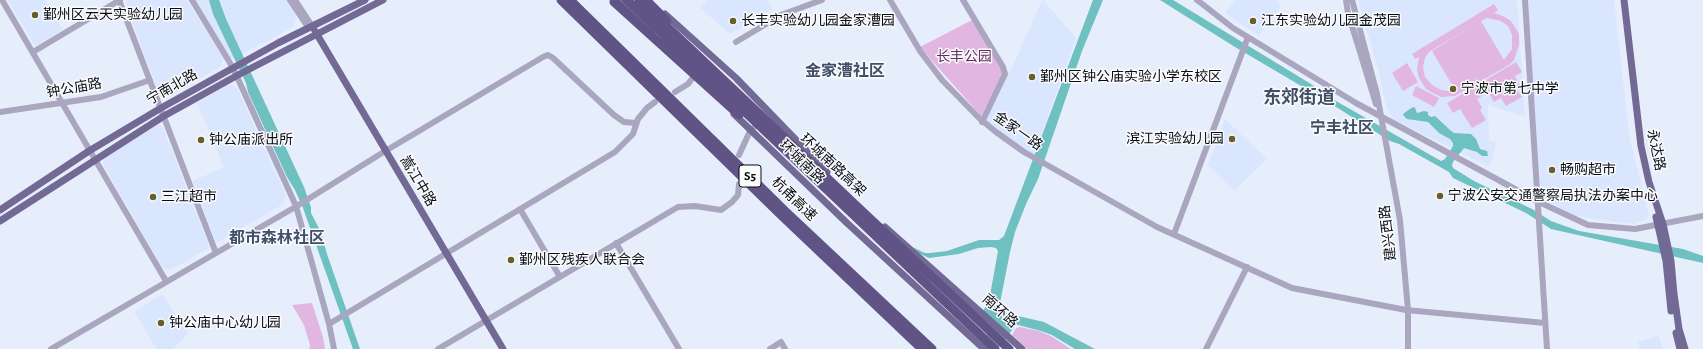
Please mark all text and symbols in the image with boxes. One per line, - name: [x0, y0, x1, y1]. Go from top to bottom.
- place label: 鄞州区云天实验幼儿园: [43, 7, 183, 23]
- marker: 鄞州区云天实验幼儿园: [30, 10, 40, 20]
- place label: 长丰实验幼儿园金家漕园: [741, 13, 895, 29]
- place label: 江东实验幼儿园金茂园: [1261, 13, 1401, 29]
- marker: 长丰实验幼儿园金家漕园: [728, 16, 738, 26]
- marker: 江东实验幼儿园金茂园: [1248, 16, 1258, 26]
- park label: 长丰公园: [936, 49, 992, 65]
- district label: 金家漕社区: [805, 61, 885, 81]
- street label: 宁南北路: [144, 66, 200, 108]
- place label: 鄞州区钟公庙实验小学东校区: [1040, 69, 1222, 85]
- marker: 鄞州区钟公庙实验小学东校区: [1027, 72, 1037, 82]
- street label: 钟公庙路: [45, 75, 103, 101]
- place label: 宁波市第七中学: [1461, 81, 1559, 97]
- marker: 宁波市第七中学: [1448, 84, 1458, 94]
- district label: 东郊街道: [1263, 87, 1335, 109]
- street label: 金家一路: [990, 108, 1046, 154]
- district label: 宁丰社区: [1310, 118, 1374, 138]
- street label: 永达路: [1643, 128, 1669, 172]
- street label: 环城南路高架: [797, 130, 869, 200]
- place label: 滨江实验幼儿园: [1126, 131, 1224, 147]
- place label: 钟公庙派出所: [209, 132, 293, 148]
- marker: 滨江实验幼儿园: [1227, 134, 1237, 144]
- marker: 钟公庙派出所: [196, 135, 206, 145]
- street label: 环城南路: [776, 137, 828, 187]
- street label: 嵩江中路: [396, 153, 440, 209]
- place label: 畅购超市: [1560, 162, 1616, 178]
- road number: S5: [739, 165, 761, 187]
- marker: 畅购超市: [1547, 165, 1557, 175]
- street label: 杭甬高速: [768, 174, 820, 224]
- place label: 宁波公安交通警察局执法办案中心: [1448, 188, 1658, 204]
- place label: 三江超市: [161, 189, 217, 205]
- marker: 宁波公安交通警察局执法办案中心: [1435, 191, 1445, 201]
- marker: 三江超市: [148, 192, 158, 202]
- street label: 建兴西路: [1376, 204, 1400, 262]
- district label: 都市森林社区: [229, 228, 325, 248]
- place label: 鄞州区残疾人联合会: [519, 252, 645, 268]
- marker: 鄞州区残疾人联合会: [506, 255, 516, 265]
- street label: 南环路: [979, 291, 1021, 331]
- place label: 钟公庙中心幼儿园: [169, 315, 281, 331]
- marker: 钟公庙中心幼儿园: [156, 318, 166, 328]

